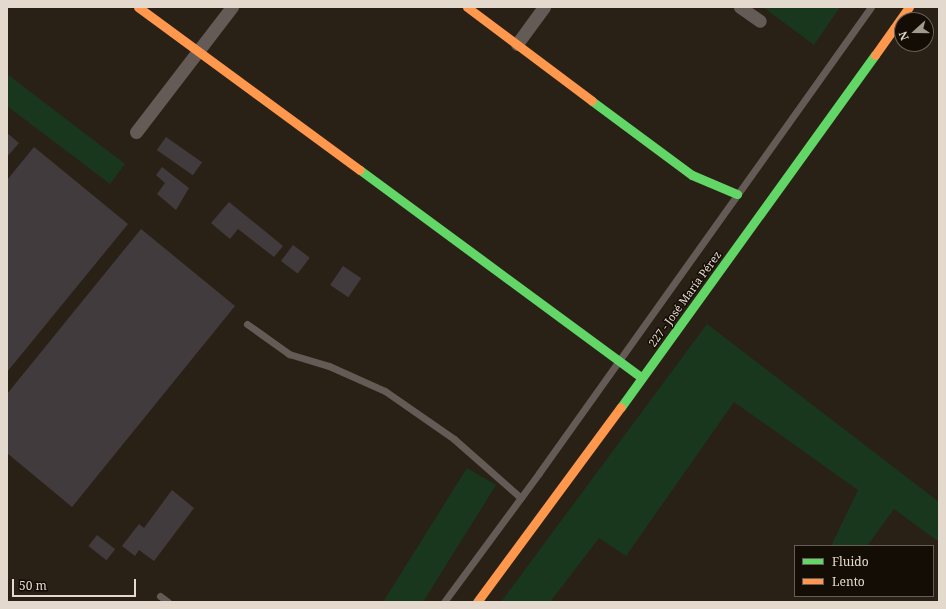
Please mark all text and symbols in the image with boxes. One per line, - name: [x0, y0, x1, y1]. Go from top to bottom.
- north arrow: [894, 12, 934, 52]
- text: N: [895, 29, 912, 43]
- street label: 227 - José María Pérez: [646, 249, 724, 349]
- legend: [794, 545, 934, 597]
- text: Fluido: [832, 553, 869, 570]
- scale bar: [14, 571, 138, 597]
- text: Lento: [832, 573, 865, 590]
- text: 50 m: [19, 577, 47, 594]

